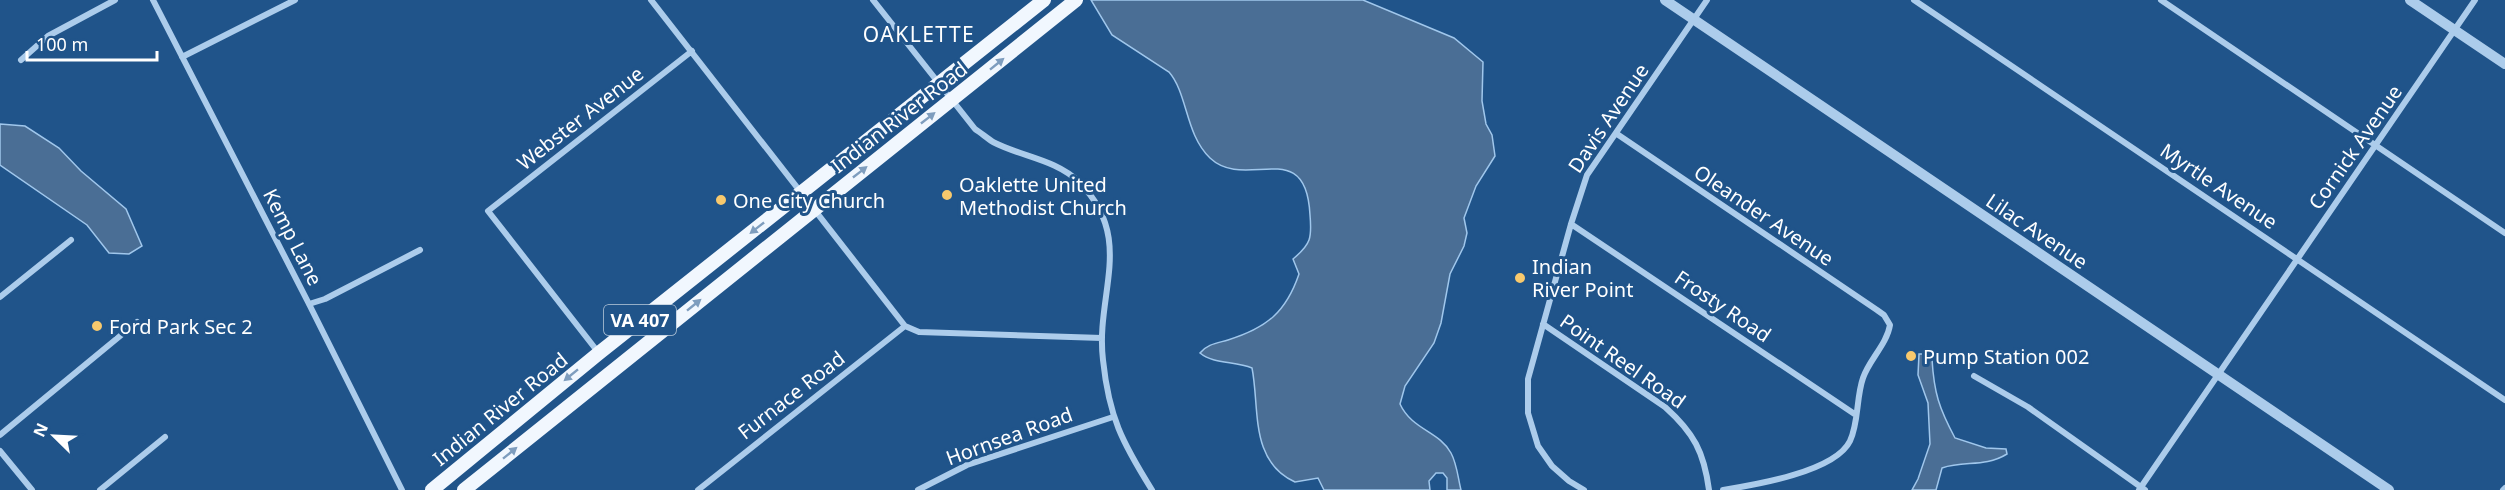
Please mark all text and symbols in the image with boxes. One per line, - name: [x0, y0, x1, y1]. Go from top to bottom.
- district label: OAKLETTE: [863, 20, 975, 48]
- scale bar: [27, 24, 158, 62]
- text: 100 m: [36, 32, 88, 56]
- street label: Indian River Road: [825, 55, 973, 179]
- one-way arrow: [989, 57, 1005, 70]
- street label: Davis Avenue: [1562, 58, 1654, 178]
- street label: Webster Avenue: [511, 60, 649, 176]
- street label: Cornick Avenue: [2302, 79, 2408, 215]
- one-way arrow: [921, 113, 936, 125]
- street label: Myrtle Avenue: [2155, 137, 2283, 235]
- street label: Oleander Avenue: [1689, 158, 1839, 272]
- one-way arrow: [853, 167, 868, 179]
- place label: Oaklette United Methodist Church: [959, 171, 1127, 221]
- street label: Kemp Lane: [257, 184, 329, 290]
- place label: One City Church: [733, 187, 885, 214]
- street label: Lilac Avenue: [1981, 187, 2093, 275]
- marker: Oaklette United Methodist Church: [940, 188, 954, 202]
- marker: One City Church: [714, 193, 728, 207]
- one-way arrow: [749, 221, 764, 233]
- place label: Indian River Point: [1532, 253, 1633, 303]
- street label: Frosty Road: [1670, 264, 1776, 348]
- marker: Indian River Point: [1513, 271, 1527, 285]
- one-way arrow: [687, 299, 702, 311]
- road number: VA 407: [604, 305, 676, 335]
- street label: Point Reel Road: [1555, 308, 1691, 414]
- place label: Ford Park Sec 2: [109, 313, 253, 340]
- marker: Ford Park Sec 2: [90, 319, 104, 333]
- place label: Pump Station 002: [1923, 343, 2089, 370]
- street label: Furnace Road: [732, 345, 850, 445]
- street label: Indian River Road: [427, 346, 573, 472]
- marker: Pump Station 002: [1904, 349, 1918, 363]
- one-way arrow: [563, 369, 579, 382]
- street label: Hornsea Road: [942, 401, 1076, 471]
- north arrow: [24, 406, 84, 466]
- text: N: [28, 419, 53, 440]
- one-way arrow: [502, 447, 518, 460]

